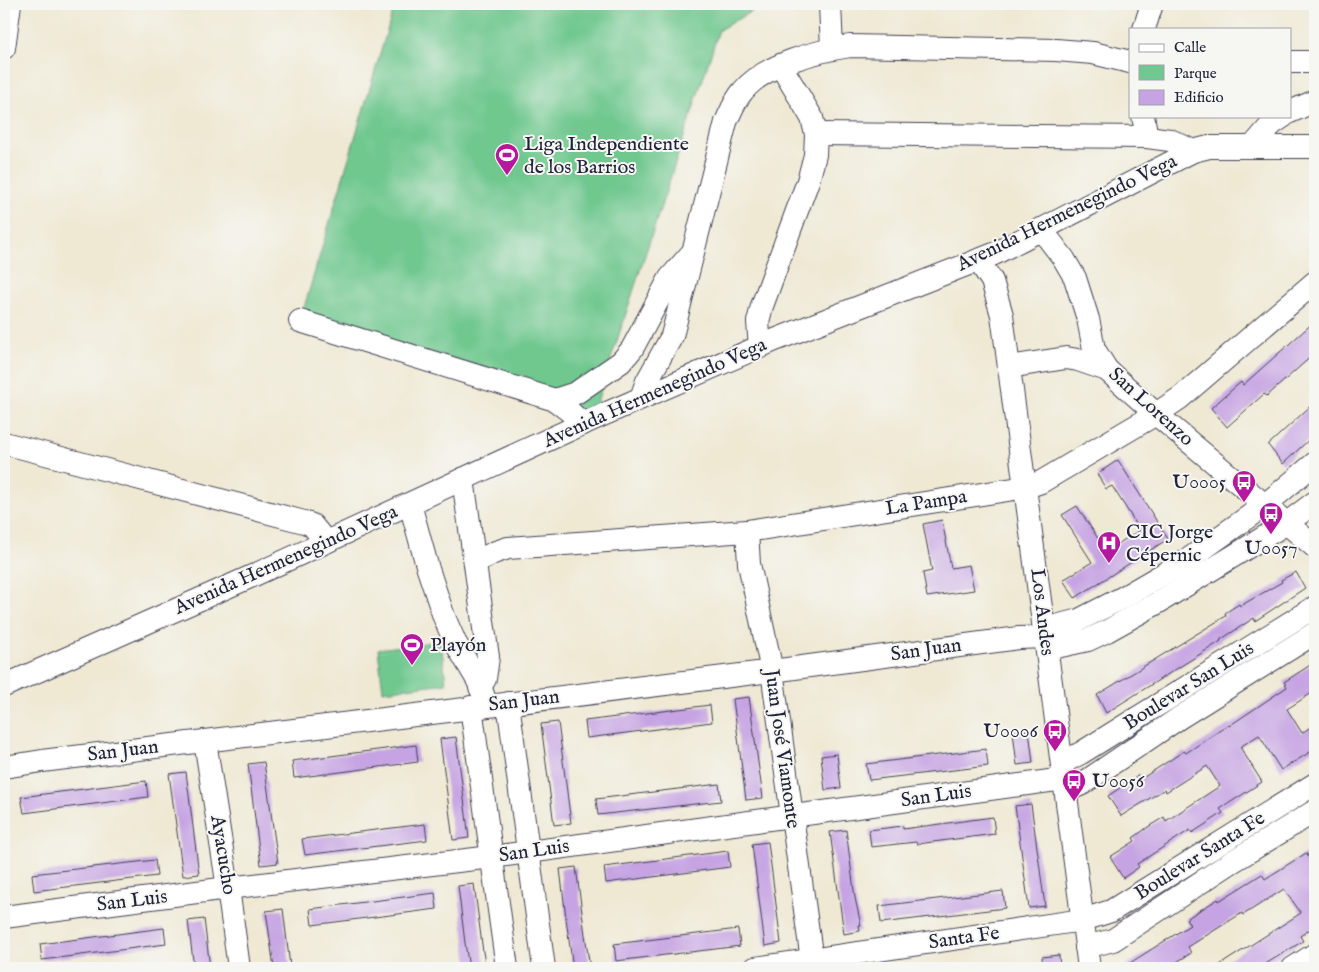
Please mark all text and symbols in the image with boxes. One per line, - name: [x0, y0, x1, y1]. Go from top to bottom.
- legend: [1129, 28, 1292, 118]
- text: Calle: [1174, 38, 1206, 57]
- text: Parque: [1174, 64, 1217, 83]
- text: Edificio: [1174, 88, 1224, 107]
- place label: Liga Independiente de los Barrios: [524, 132, 689, 180]
- sports icon: Liga Independiente de los Barrios: [494, 142, 520, 176]
- street label: Avenida Hermenegindo Vega: [952, 149, 1181, 278]
- street label: Avenida Hermenegindo Vega: [539, 332, 771, 454]
- street label: San Lorenzo: [1103, 362, 1199, 452]
- bus stop icon: U0005: [1231, 469, 1257, 503]
- place label: U0005: [1172, 470, 1226, 495]
- street label: La Pampa: [883, 484, 969, 522]
- street label: Avenida Hermenegindo Vega: [170, 499, 402, 621]
- bus stop icon: U0057: [1258, 501, 1284, 535]
- place label: CIC Jorge Cépernic: [1126, 520, 1213, 568]
- hospital icon: CIC Jorge Cépernic: [1096, 530, 1122, 564]
- place label: U0057: [1244, 536, 1298, 561]
- street label: Los Andes: [1024, 567, 1060, 657]
- sports icon: Playón: [399, 632, 425, 666]
- place label: Playón: [430, 633, 487, 658]
- street label: San Juan: [889, 633, 963, 667]
- street label: Boulevar San Luis: [1119, 636, 1259, 736]
- street label: Juan José Viamonte: [758, 666, 806, 830]
- street label: San Juan: [487, 684, 561, 718]
- bus stop icon: U0006: [1042, 718, 1068, 752]
- place label: U0006: [983, 719, 1039, 744]
- street label: San Juan: [86, 734, 160, 768]
- bus stop icon: U0056: [1061, 768, 1087, 802]
- place label: U0056: [1092, 769, 1145, 794]
- street label: San Luis: [899, 779, 973, 813]
- street label: Boulevar Santa Fe: [1130, 806, 1270, 906]
- street label: Ayacucho: [204, 812, 242, 897]
- street label: San Luis: [497, 834, 571, 868]
- street label: San Luis: [95, 884, 169, 918]
- street label: Santa Fe: [927, 921, 1001, 955]

